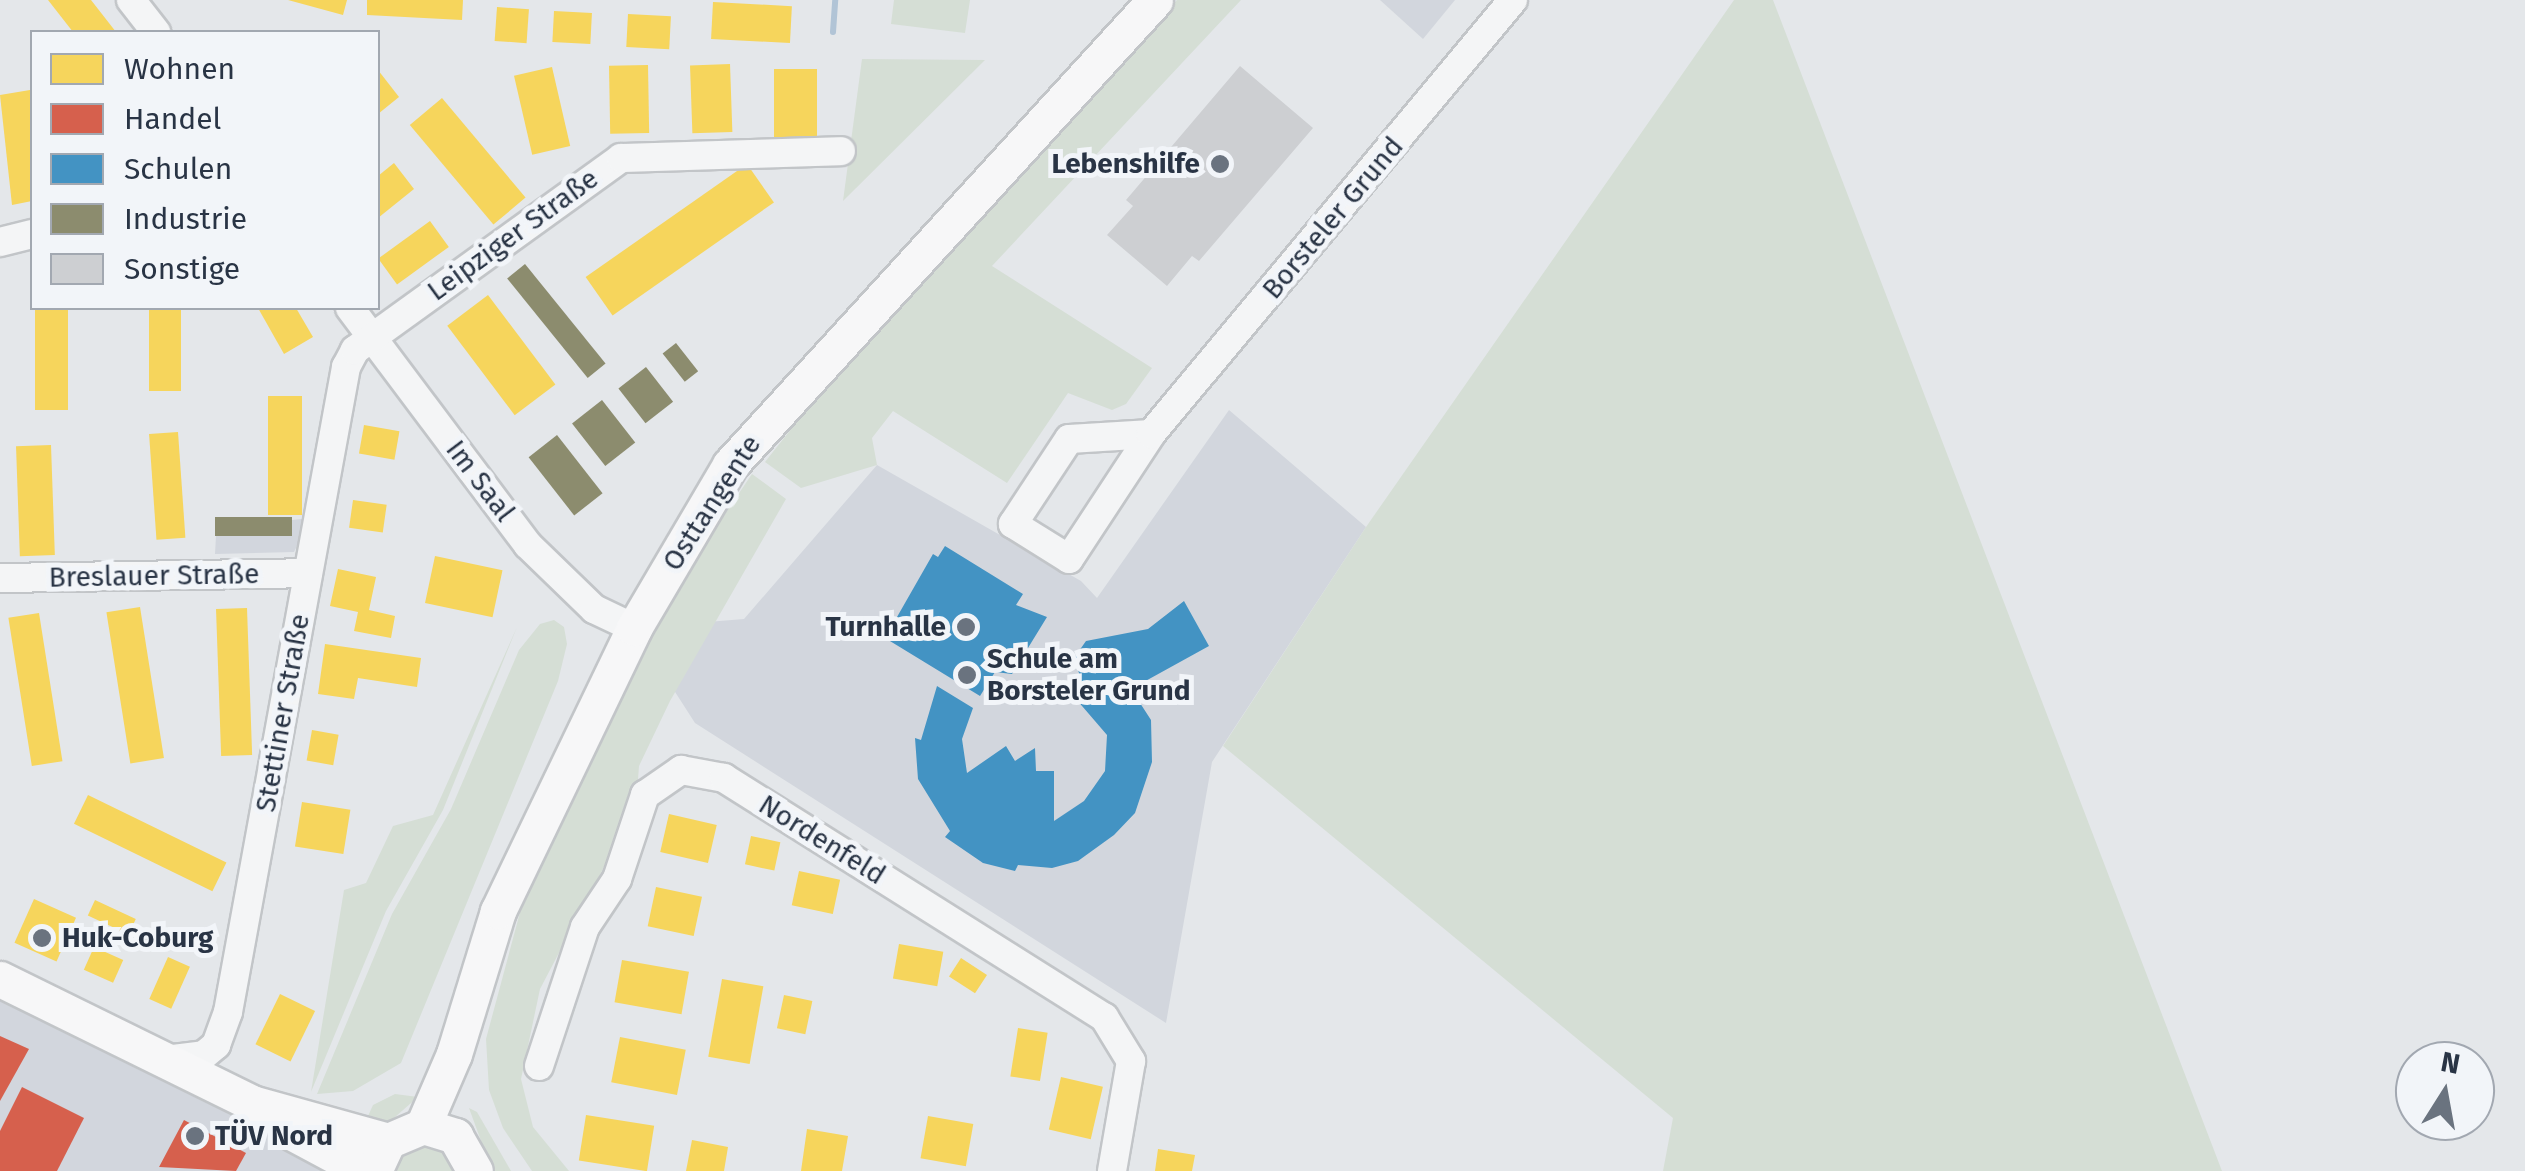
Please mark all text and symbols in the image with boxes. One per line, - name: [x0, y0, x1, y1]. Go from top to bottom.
- legend: [30, 30, 380, 310]
- text: Wohnen: [124, 51, 235, 87]
- text: Handel: [124, 101, 221, 137]
- street label: Borsteler Grund: [1255, 130, 1411, 306]
- place label: Lebenshilfe: [1052, 147, 1200, 181]
- text: Schulen: [124, 151, 232, 187]
- marker: Lebenshilfe: [1209, 153, 1231, 175]
- street label: Leipziger Straße: [421, 162, 605, 308]
- text: Industrie: [124, 201, 247, 237]
- text: Sonstige: [124, 251, 240, 287]
- street label: Osttangente: [656, 429, 768, 577]
- street label: Im Saal: [439, 434, 521, 528]
- street label: Breslauer Straße: [48, 557, 260, 595]
- place label: Turnhalle: [825, 610, 946, 644]
- street label: Stettiner Straße: [249, 611, 317, 815]
- marker: Turnhalle: [955, 616, 977, 638]
- place label: Schule am Borsteler Grund: [987, 642, 1191, 708]
- marker: Schule am Borsteler Grund: [956, 664, 978, 686]
- street label: Nordenfeld: [752, 788, 892, 892]
- place label: Huk-Coburg: [62, 921, 213, 955]
- marker: Huk-Coburg: [31, 927, 53, 949]
- north arrow: [2395, 1041, 2495, 1141]
- text: N: [2438, 1045, 2463, 1081]
- place label: TÜV Nord: [215, 1119, 333, 1153]
- marker: TÜV Nord: [184, 1125, 206, 1147]

